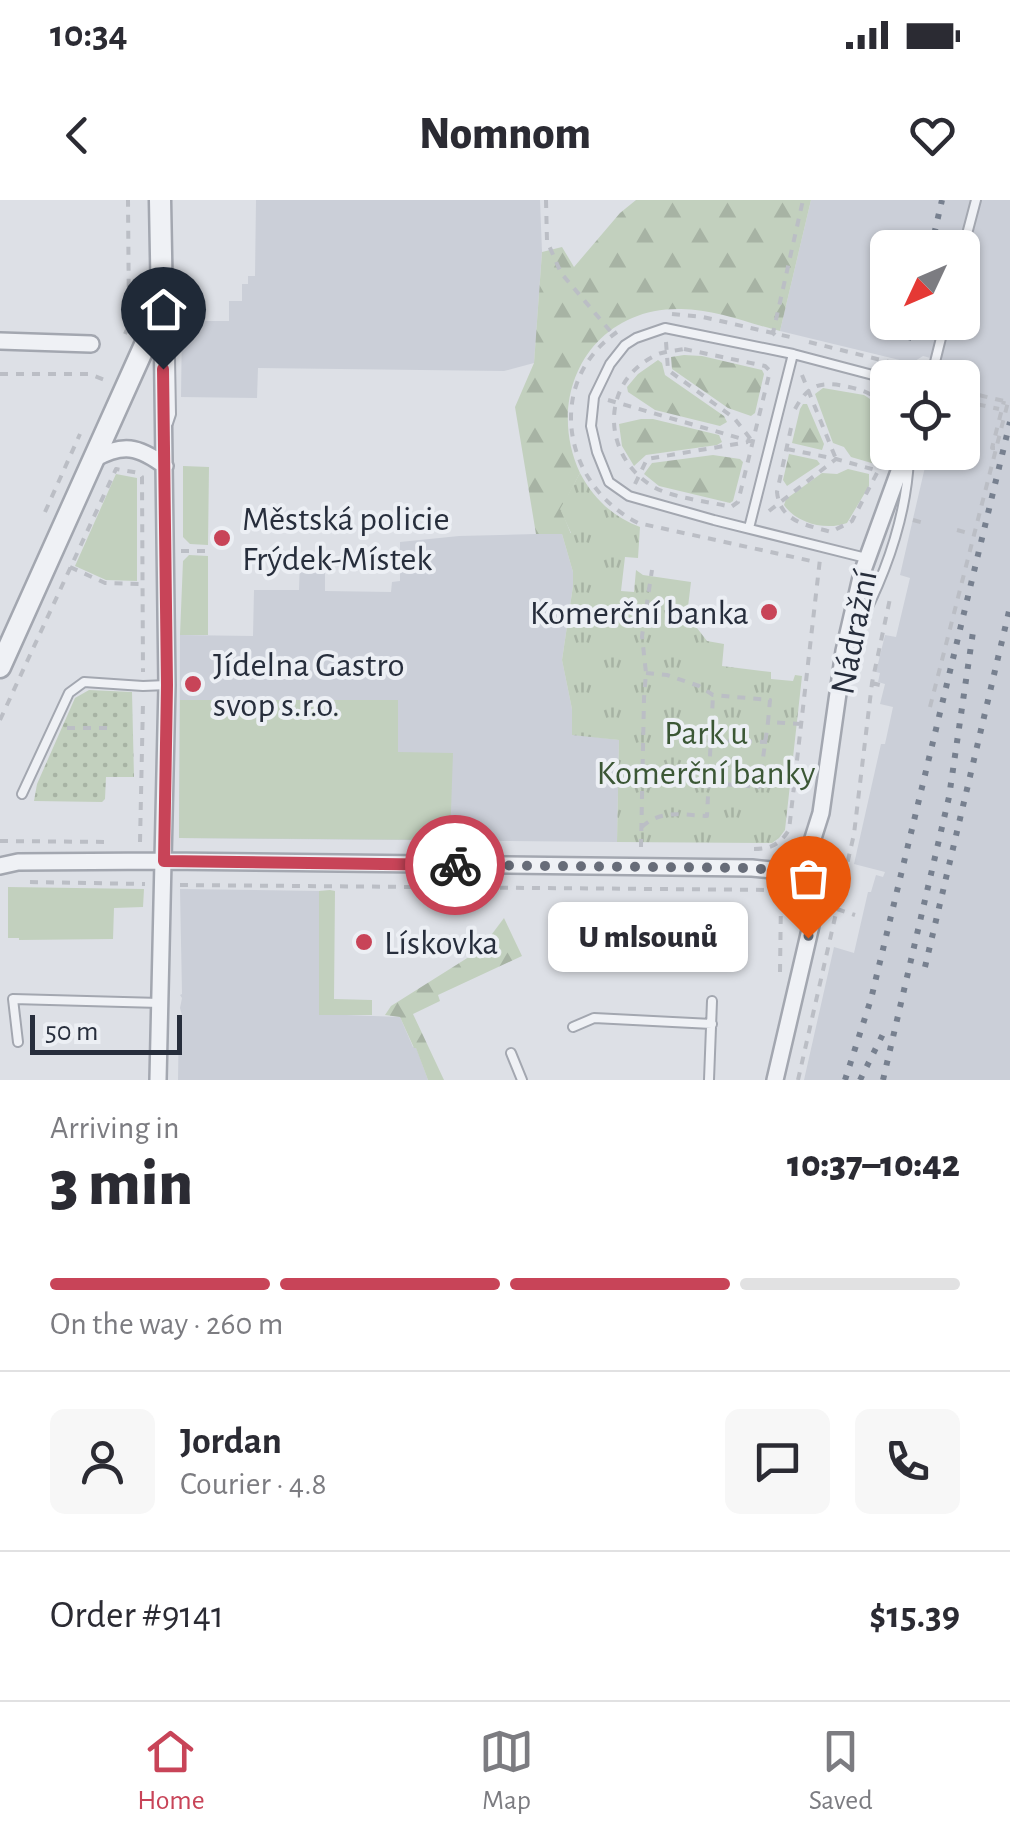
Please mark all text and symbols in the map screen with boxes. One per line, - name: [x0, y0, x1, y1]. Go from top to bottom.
- text: 10:34: [50, 16, 128, 54]
- icon: back: [50, 108, 105, 163]
- icon: heart: [905, 108, 960, 163]
- text: Nomnom: [419, 112, 591, 157]
- north arrow: [870, 230, 980, 340]
- map controls: [870, 230, 980, 470]
- pin: [121, 267, 206, 370]
- icon: home: [136, 282, 191, 337]
- button: locate: [870, 360, 980, 470]
- place label: Městská policie Frýdek-Místek: [242, 502, 450, 577]
- marker: Městská policie Frýdek-Místek: [211, 527, 233, 549]
- street label: Nádražní: [825, 567, 884, 697]
- place label: Komerční banka: [530, 596, 749, 631]
- marker: Komerční banka: [758, 601, 780, 623]
- place label: Jídelna Gastro svop s.r.o.: [213, 648, 405, 723]
- marker: Jídelna Gastro svop s.r.o.: [182, 673, 204, 695]
- park label: Park u Komerční banky: [597, 716, 815, 791]
- courier: [405, 815, 505, 915]
- pin: [766, 836, 851, 939]
- icon: bike: [428, 838, 483, 893]
- icon: bag: [781, 851, 836, 906]
- callout: U mlsounů: [548, 903, 748, 973]
- text: U mlsounů: [578, 921, 718, 953]
- place label: Lískovka: [384, 926, 498, 961]
- marker: Lískovka: [353, 931, 375, 953]
- scale bar: [30, 1010, 182, 1054]
- text: 50 m: [45, 1018, 99, 1046]
- text: Arriving in: [50, 1112, 179, 1144]
- text: 10:37–10:42: [787, 1146, 960, 1184]
- text: 3 min: [50, 1152, 193, 1217]
- text: On the way · 260 m: [50, 1308, 283, 1340]
- button: person: [50, 1409, 155, 1514]
- button: chat: [725, 1409, 830, 1514]
- button: phone: [855, 1409, 960, 1514]
- text: Jordan: [180, 1423, 282, 1461]
- text: Courier · 4.8: [180, 1468, 327, 1500]
- text: Order #9141: [50, 1597, 224, 1635]
- text: $15.39: [869, 1597, 960, 1635]
- tab: Home: [137, 1724, 205, 1818]
- tab: Map: [479, 1724, 534, 1818]
- tab: Saved: [809, 1724, 873, 1818]

